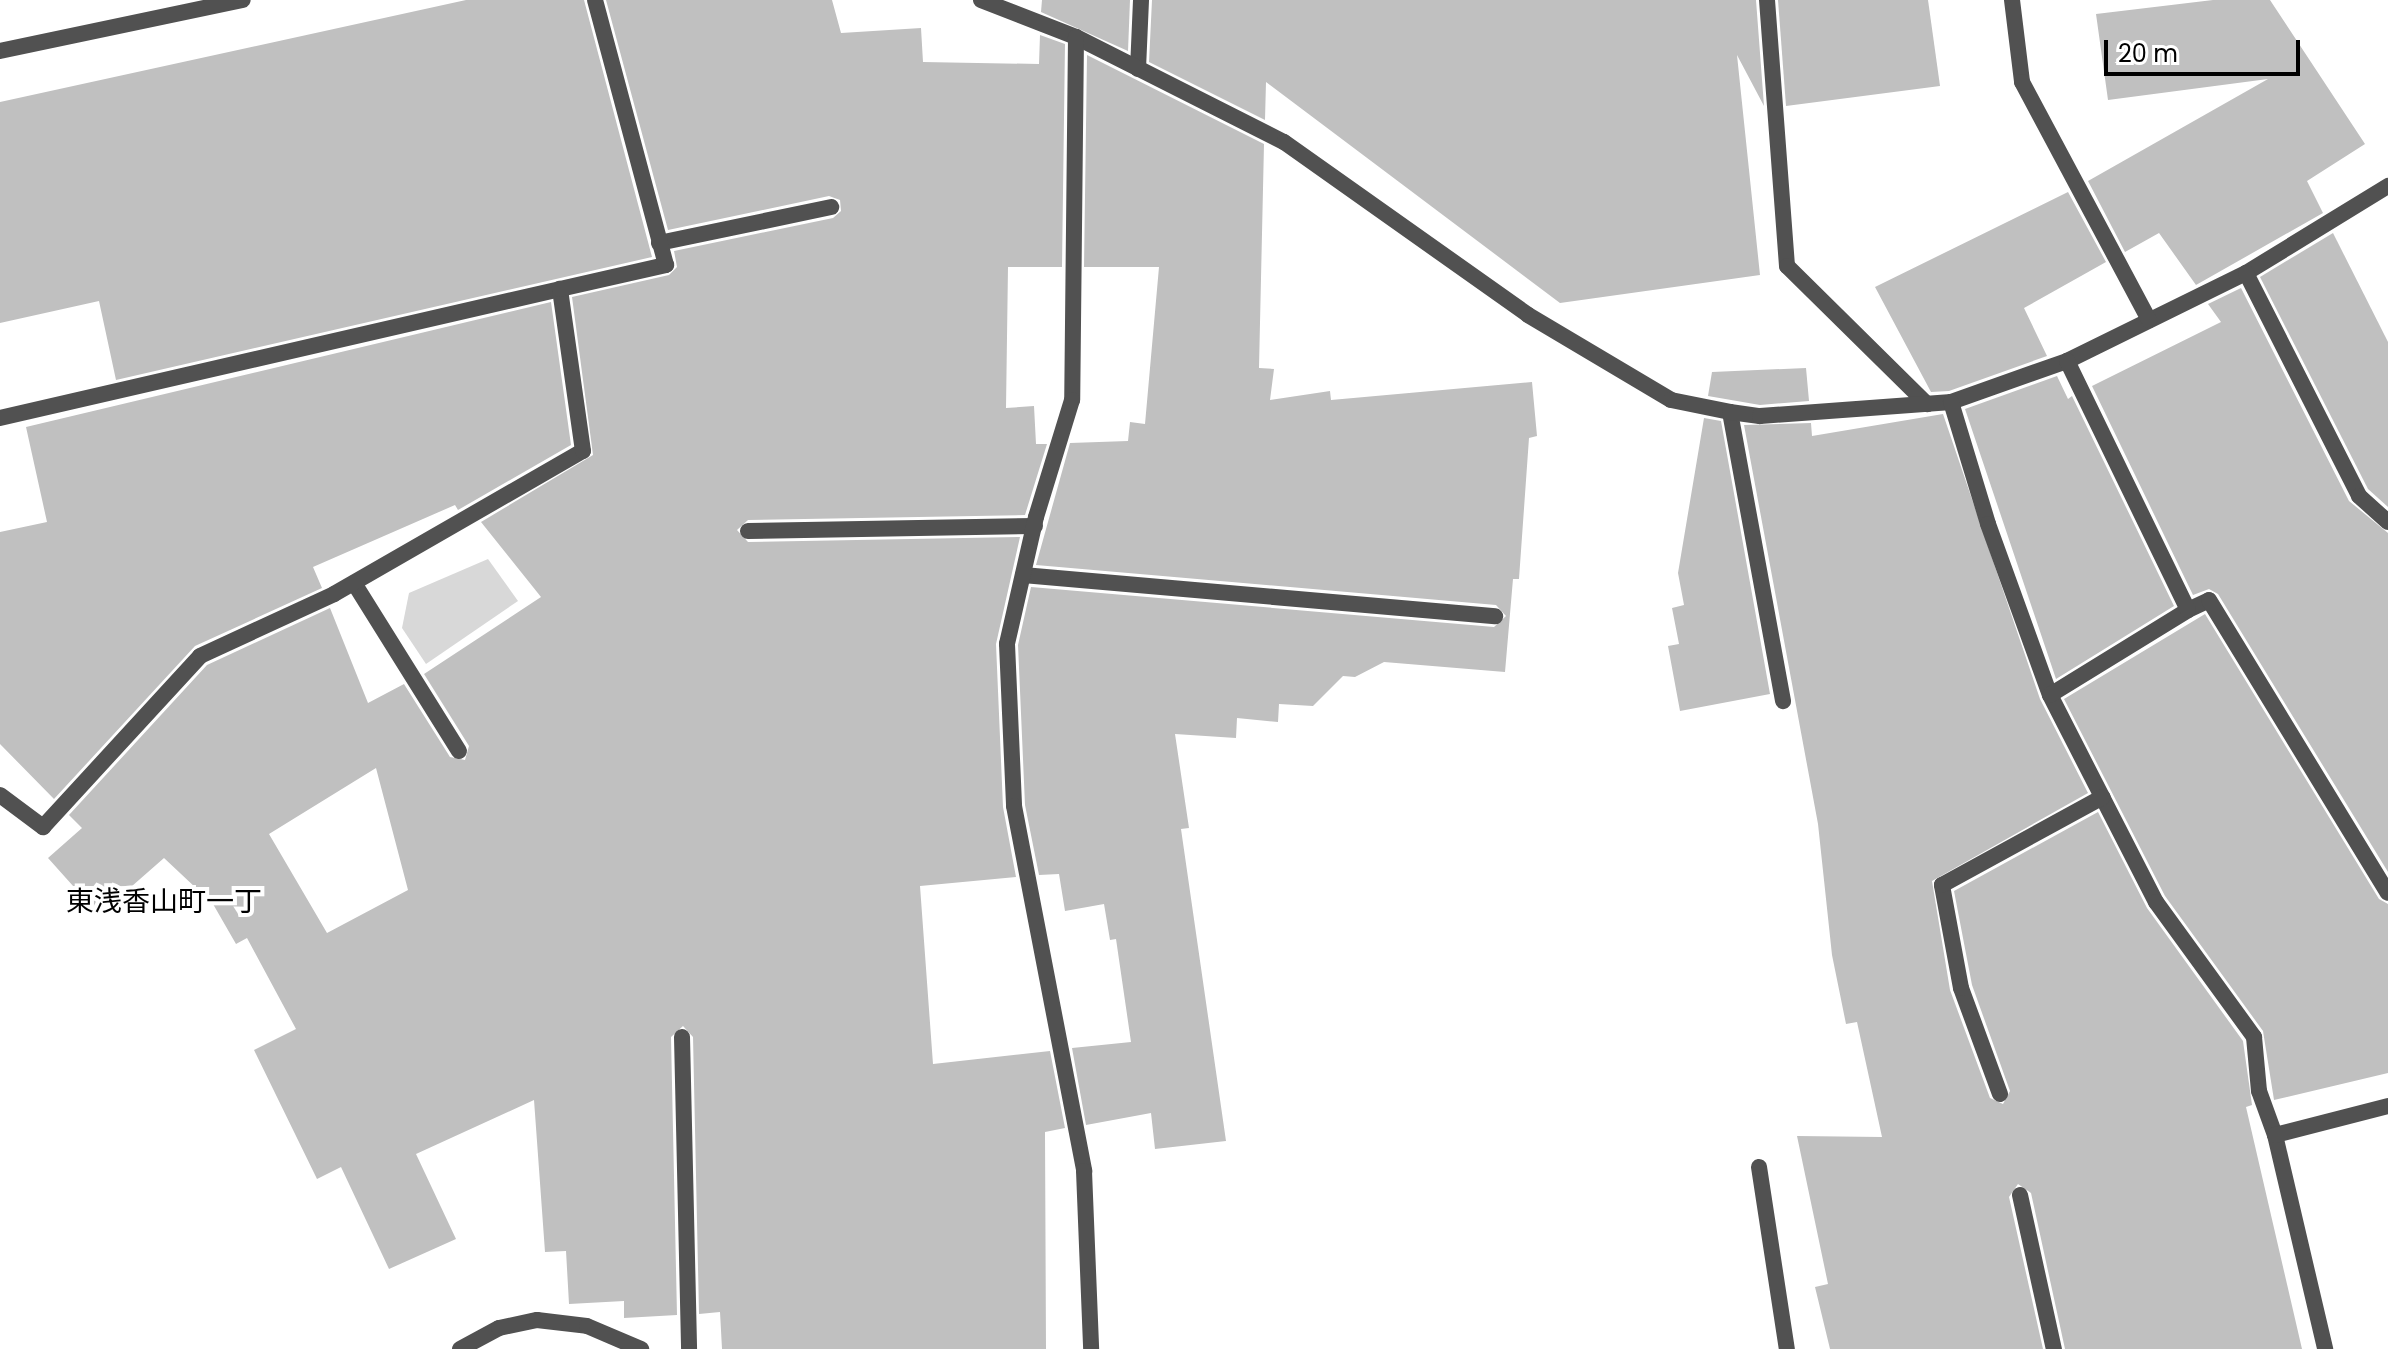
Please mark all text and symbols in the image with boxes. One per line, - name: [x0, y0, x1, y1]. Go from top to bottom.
- scale bar: [2108, 24, 2304, 74]
- text: 20 m: [2118, 37, 2178, 70]
- district label: 東浅香山町一丁: [66, 885, 262, 919]

